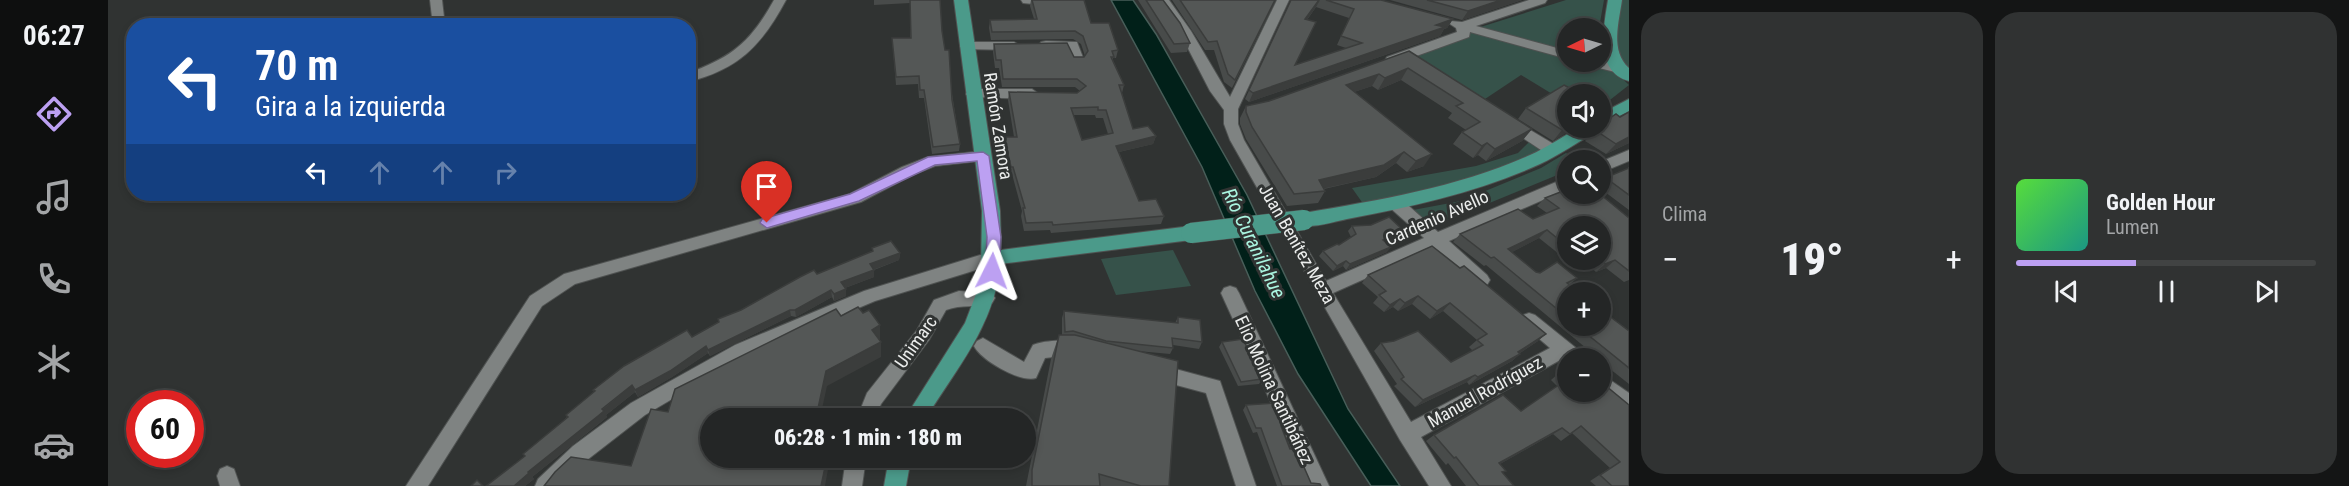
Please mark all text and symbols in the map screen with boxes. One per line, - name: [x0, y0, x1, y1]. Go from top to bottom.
- north arrow: [1557, 18, 1611, 72]
- map controls: [1557, 18, 1611, 402]
- text: 06:27: [23, 20, 85, 52]
- text: 70 m: [255, 41, 338, 90]
- icon: left: [156, 42, 234, 120]
- street label: Ramón Zamora: [980, 71, 1017, 181]
- button: sound: [1557, 84, 1611, 138]
- text: Gira a la izquierda: [255, 91, 446, 123]
- icon: directions: [33, 93, 75, 135]
- button: search: [1557, 150, 1611, 204]
- icon: left: [300, 156, 333, 189]
- icon: ahead: [363, 156, 396, 189]
- icon: ahead: [426, 156, 459, 189]
- icon: right: [489, 156, 522, 189]
- pin: [741, 161, 792, 223]
- icon: arrive: [750, 170, 783, 203]
- icon: music: [33, 176, 75, 218]
- street label: Juan Benítez Meza: [1255, 180, 1340, 307]
- water label: Río Curanilahue: [1217, 184, 1291, 302]
- street label: Cardenio Avello: [1382, 185, 1492, 250]
- text: Golden Hour: [2106, 190, 2215, 215]
- text: Clima: [1662, 202, 1707, 226]
- text: Lumen: [2106, 215, 2159, 239]
- button: layers: [1557, 216, 1611, 270]
- text: 19°: [1780, 233, 1844, 286]
- position arrow: [960, 239, 1024, 303]
- text: −: [1662, 240, 1679, 279]
- text: +: [1946, 240, 1962, 279]
- icon: phone: [33, 258, 75, 300]
- icon: previous: [2050, 275, 2083, 308]
- icon: pause: [2150, 275, 2183, 308]
- icon: next: [2250, 275, 2283, 308]
- button: +: [1557, 282, 1611, 336]
- street label: Unimarc: [890, 312, 941, 372]
- street label: Elio Molina Santibáñez: [1231, 312, 1318, 467]
- icon: climate: [33, 341, 75, 383]
- button: −: [1557, 348, 1611, 402]
- street label: Manuel Rodríguez: [1424, 351, 1546, 432]
- speed limit sign: 60: [126, 390, 204, 468]
- icon: car: [33, 424, 75, 466]
- text: 06:28 · 1 min · 180 m: [774, 425, 962, 450]

